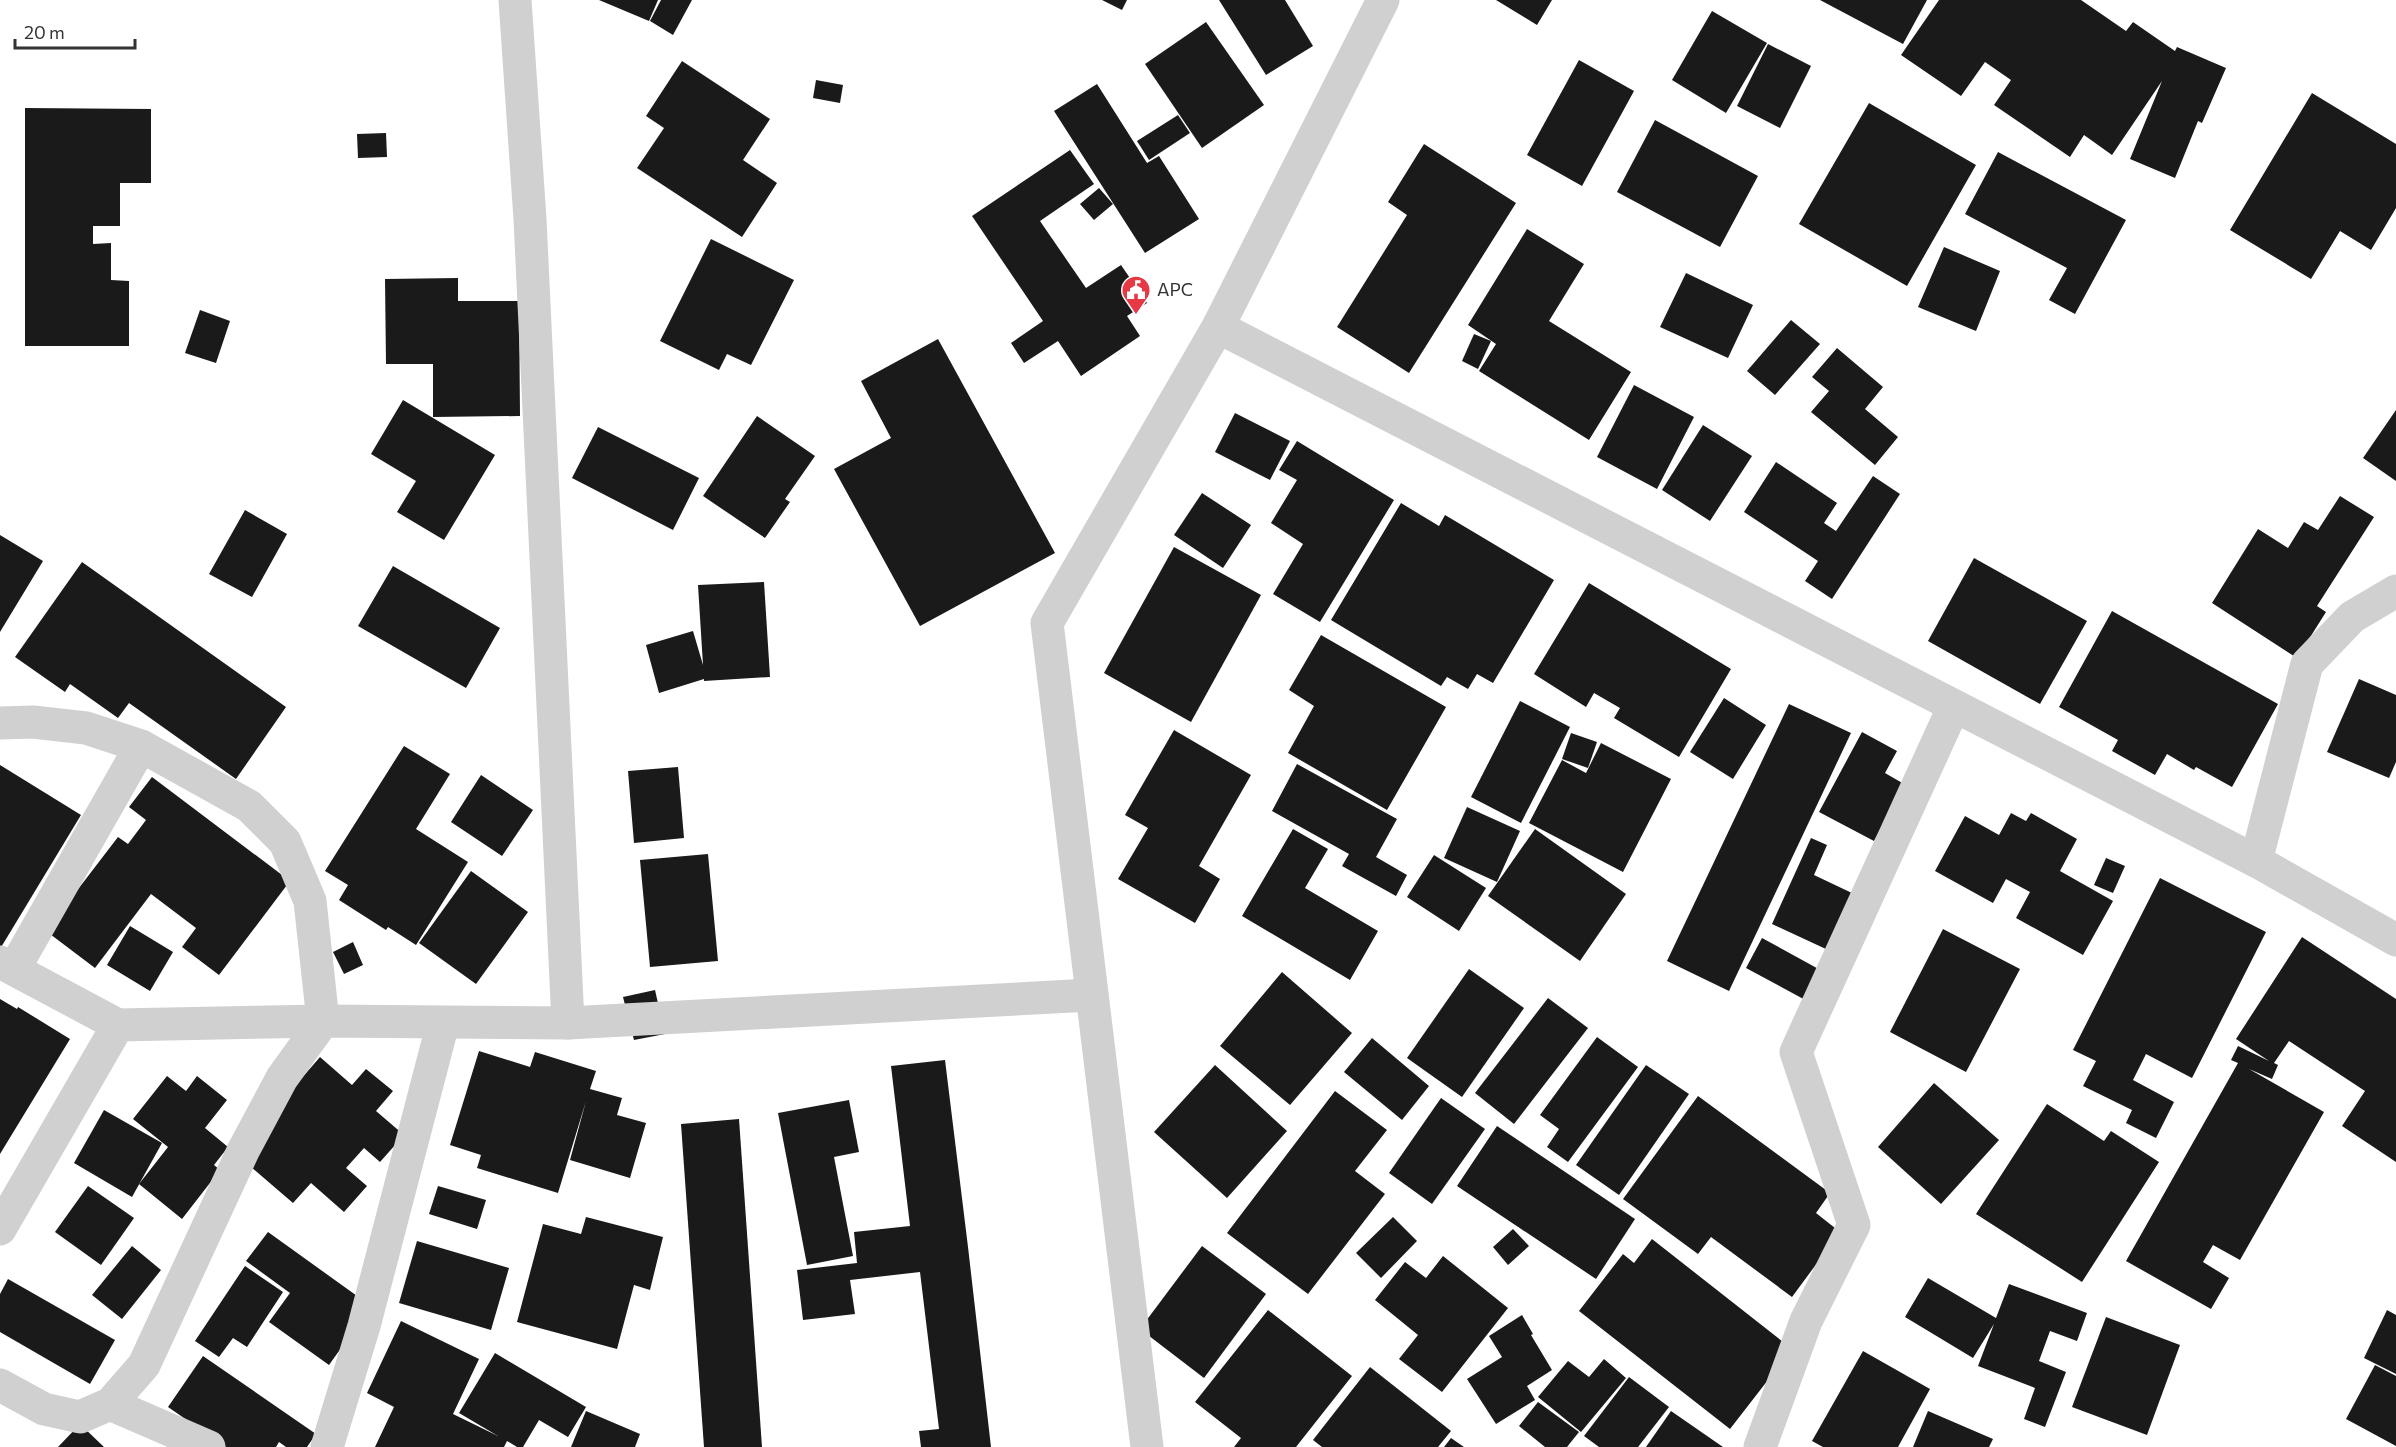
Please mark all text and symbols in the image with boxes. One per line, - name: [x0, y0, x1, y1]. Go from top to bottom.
- scale bar: [15, 12, 135, 50]
- text: 20 m: [24, 21, 65, 43]
- public building icon: APC: [1120, 274, 1152, 316]
- place label: APC: [1157, 278, 1193, 300]

